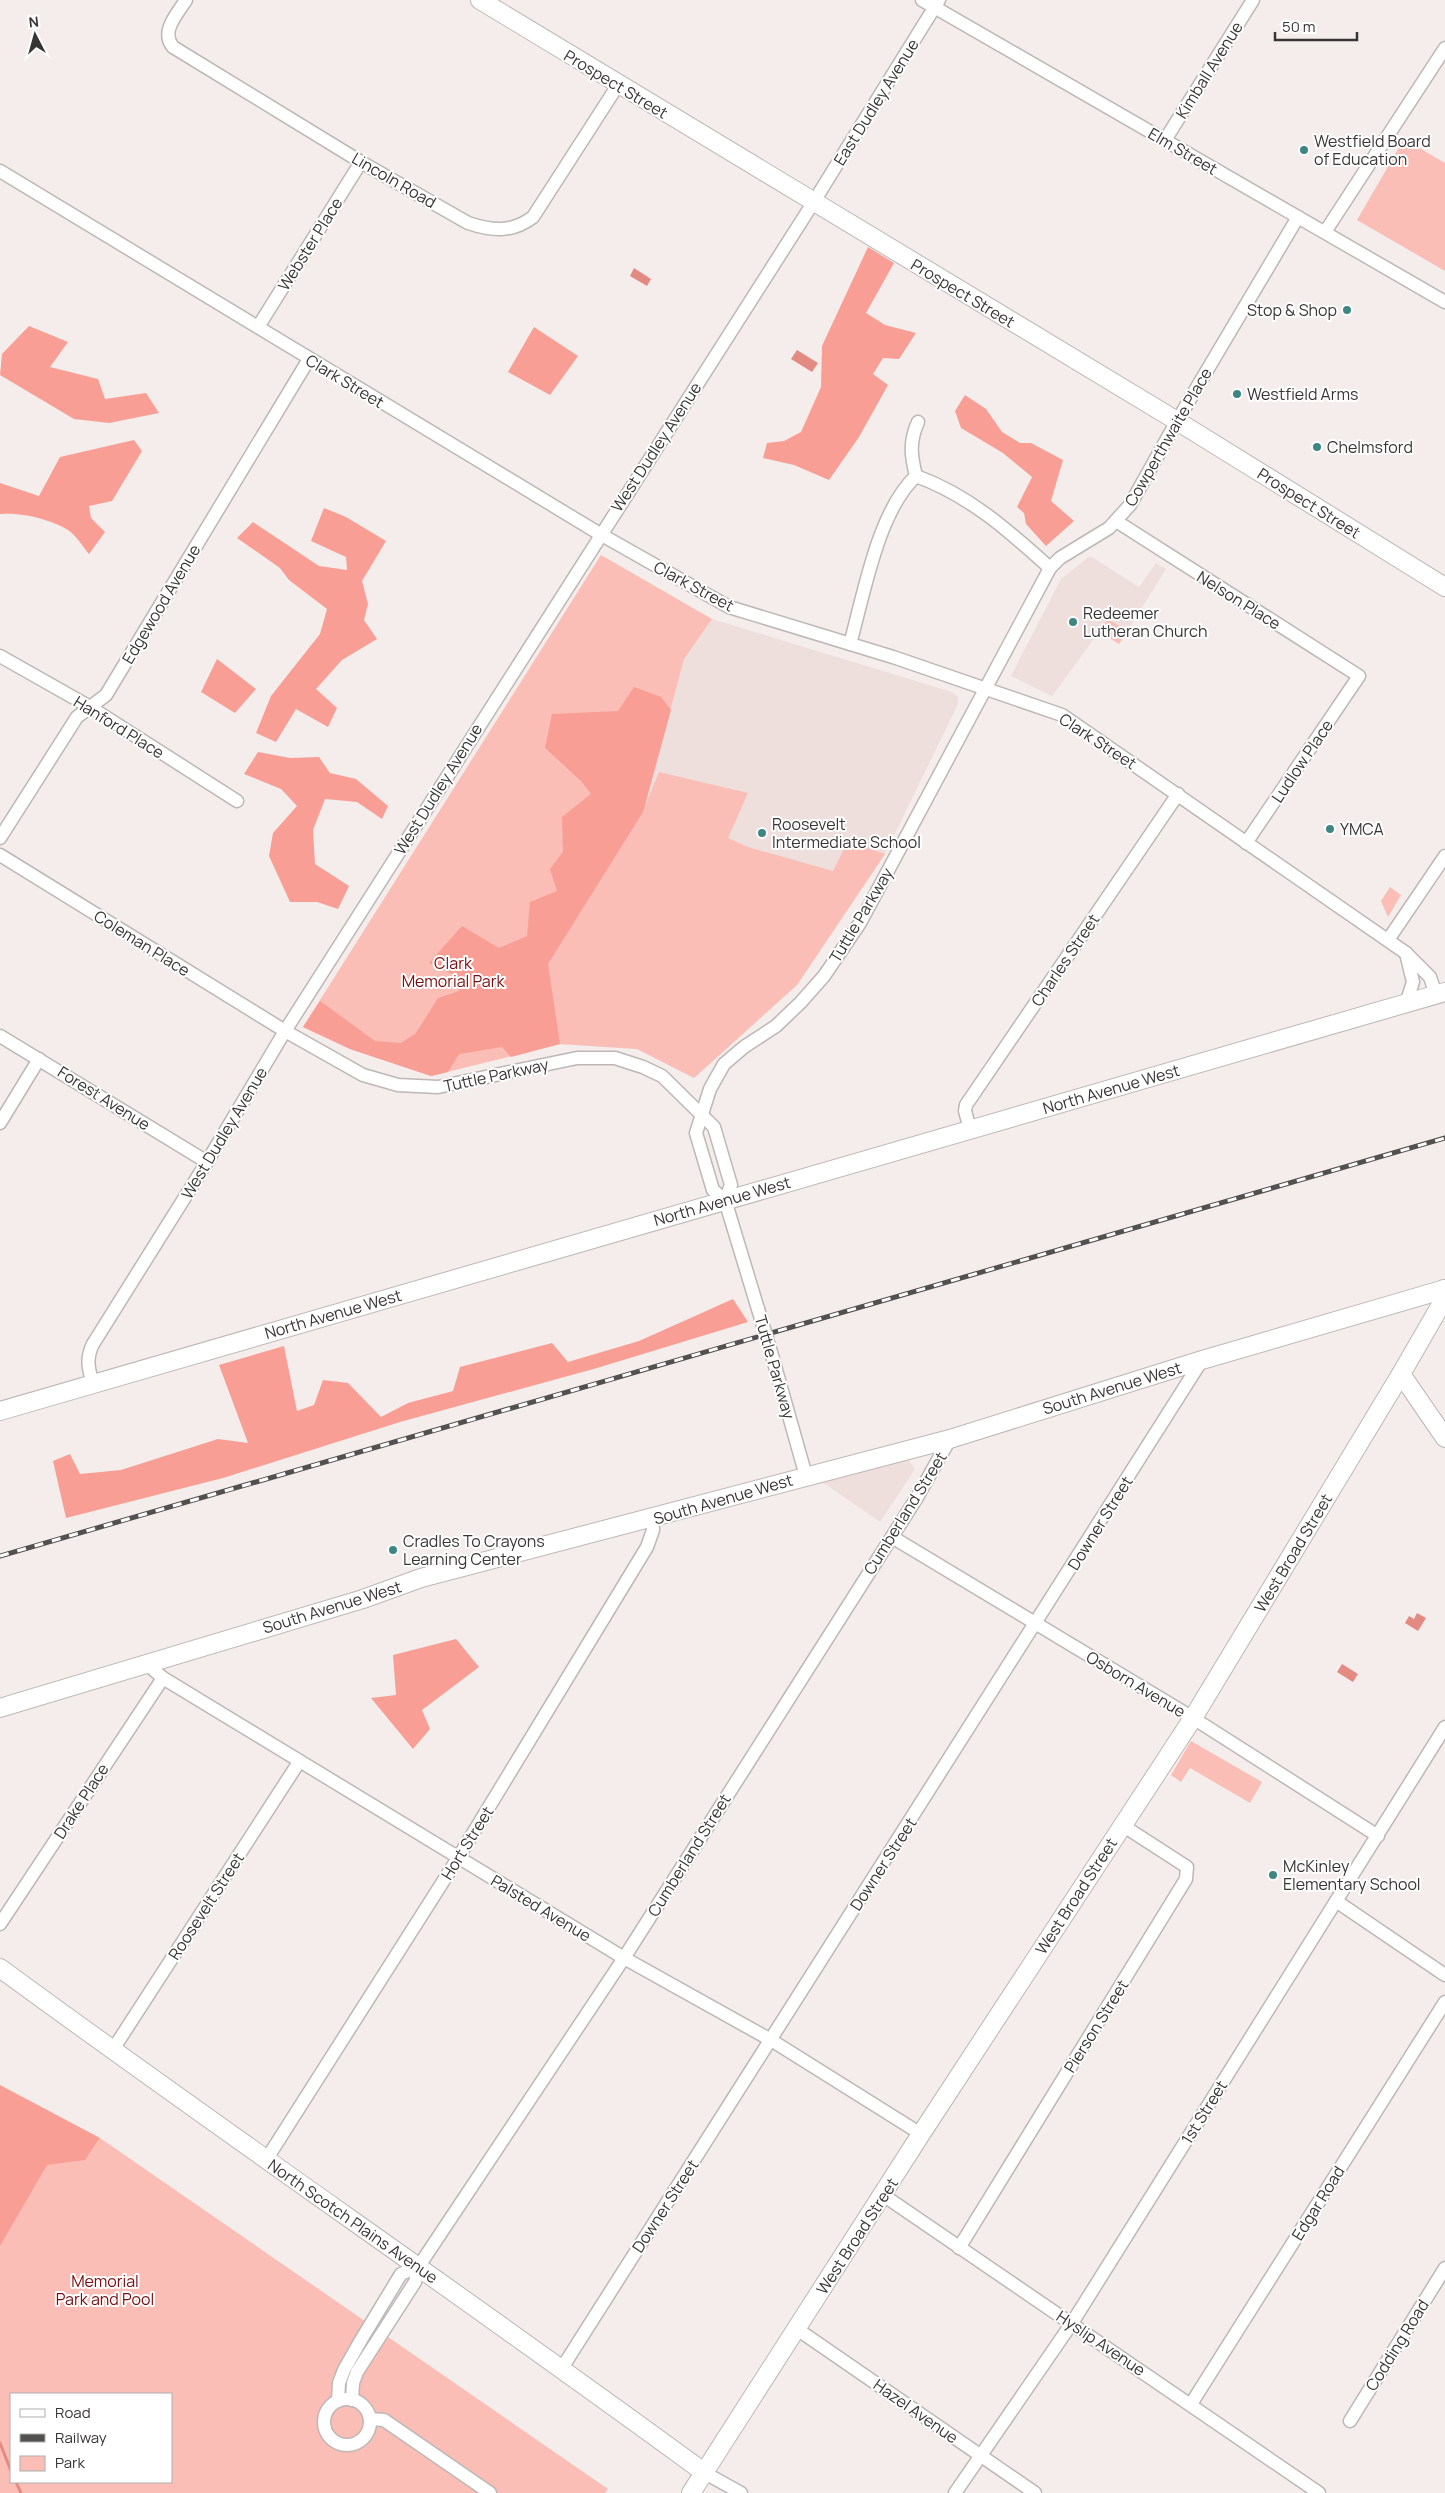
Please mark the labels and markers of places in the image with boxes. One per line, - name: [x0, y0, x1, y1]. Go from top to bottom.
- place label: Westfield Board of Education: [1314, 130, 1431, 170]
- marker: Westfield Board of Education: [1298, 144, 1310, 156]
- place label: Stop & Shop: [1247, 299, 1337, 321]
- marker: Stop & Shop: [1341, 304, 1353, 316]
- place label: Westfield Arms: [1247, 383, 1358, 405]
- marker: Westfield Arms: [1231, 388, 1243, 400]
- place label: Chelmsford: [1327, 436, 1413, 458]
- marker: Chelmsford: [1311, 441, 1323, 453]
- place label: Redeemer Lutheran Church: [1083, 602, 1207, 642]
- marker: Redeemer Lutheran Church: [1067, 616, 1079, 628]
- place label: Roosevelt Intermediate School: [772, 813, 921, 853]
- place label: YMCA: [1340, 818, 1384, 840]
- marker: YMCA: [1324, 823, 1336, 835]
- marker: Roosevelt Intermediate School: [756, 827, 768, 839]
- place label: Cradles To Crayons Learning Center: [403, 1530, 545, 1570]
- marker: Cradles To Crayons Learning Center: [387, 1544, 399, 1556]
- place label: McKinley Elementary School: [1283, 1855, 1421, 1895]
- marker: McKinley Elementary School: [1267, 1869, 1279, 1881]

